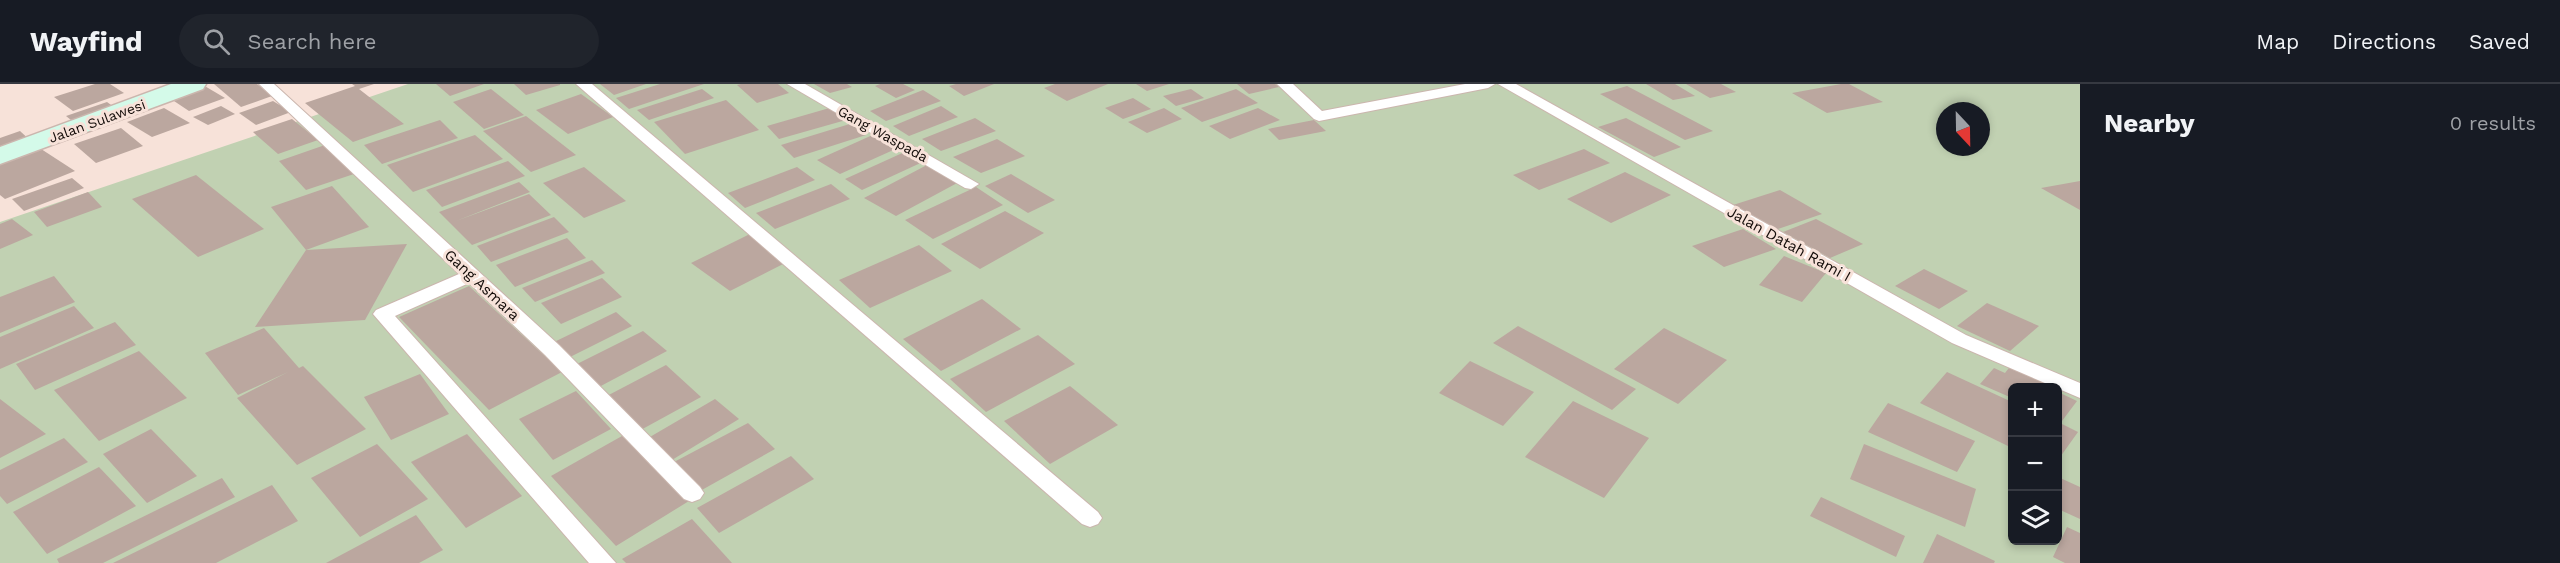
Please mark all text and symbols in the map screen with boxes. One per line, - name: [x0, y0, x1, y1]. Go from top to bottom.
- search box: [179, 14, 599, 68]
- text: Wayfind: [30, 25, 143, 58]
- icon: search: [200, 25, 233, 58]
- text: Search here: [248, 29, 377, 54]
- text: Map: [2256, 29, 2299, 54]
- text: Directions: [2332, 29, 2436, 54]
- text: Saved: [2469, 29, 2530, 54]
- street label: Jalan Sulawesi: [47, 96, 147, 146]
- north arrow: [1936, 102, 1990, 156]
- street label: Gang Waspada: [835, 103, 931, 165]
- text: Nearby: [2104, 108, 2195, 138]
- text: 0 results: [2450, 111, 2536, 135]
- street label: Jalan Datah Rami I: [1724, 203, 1854, 285]
- street label: Gang Asmara: [441, 246, 524, 325]
- map controls: [2008, 383, 2062, 545]
- button: +: [2008, 383, 2062, 437]
- button: −: [2008, 437, 2062, 491]
- button: layers: [2008, 491, 2062, 545]

